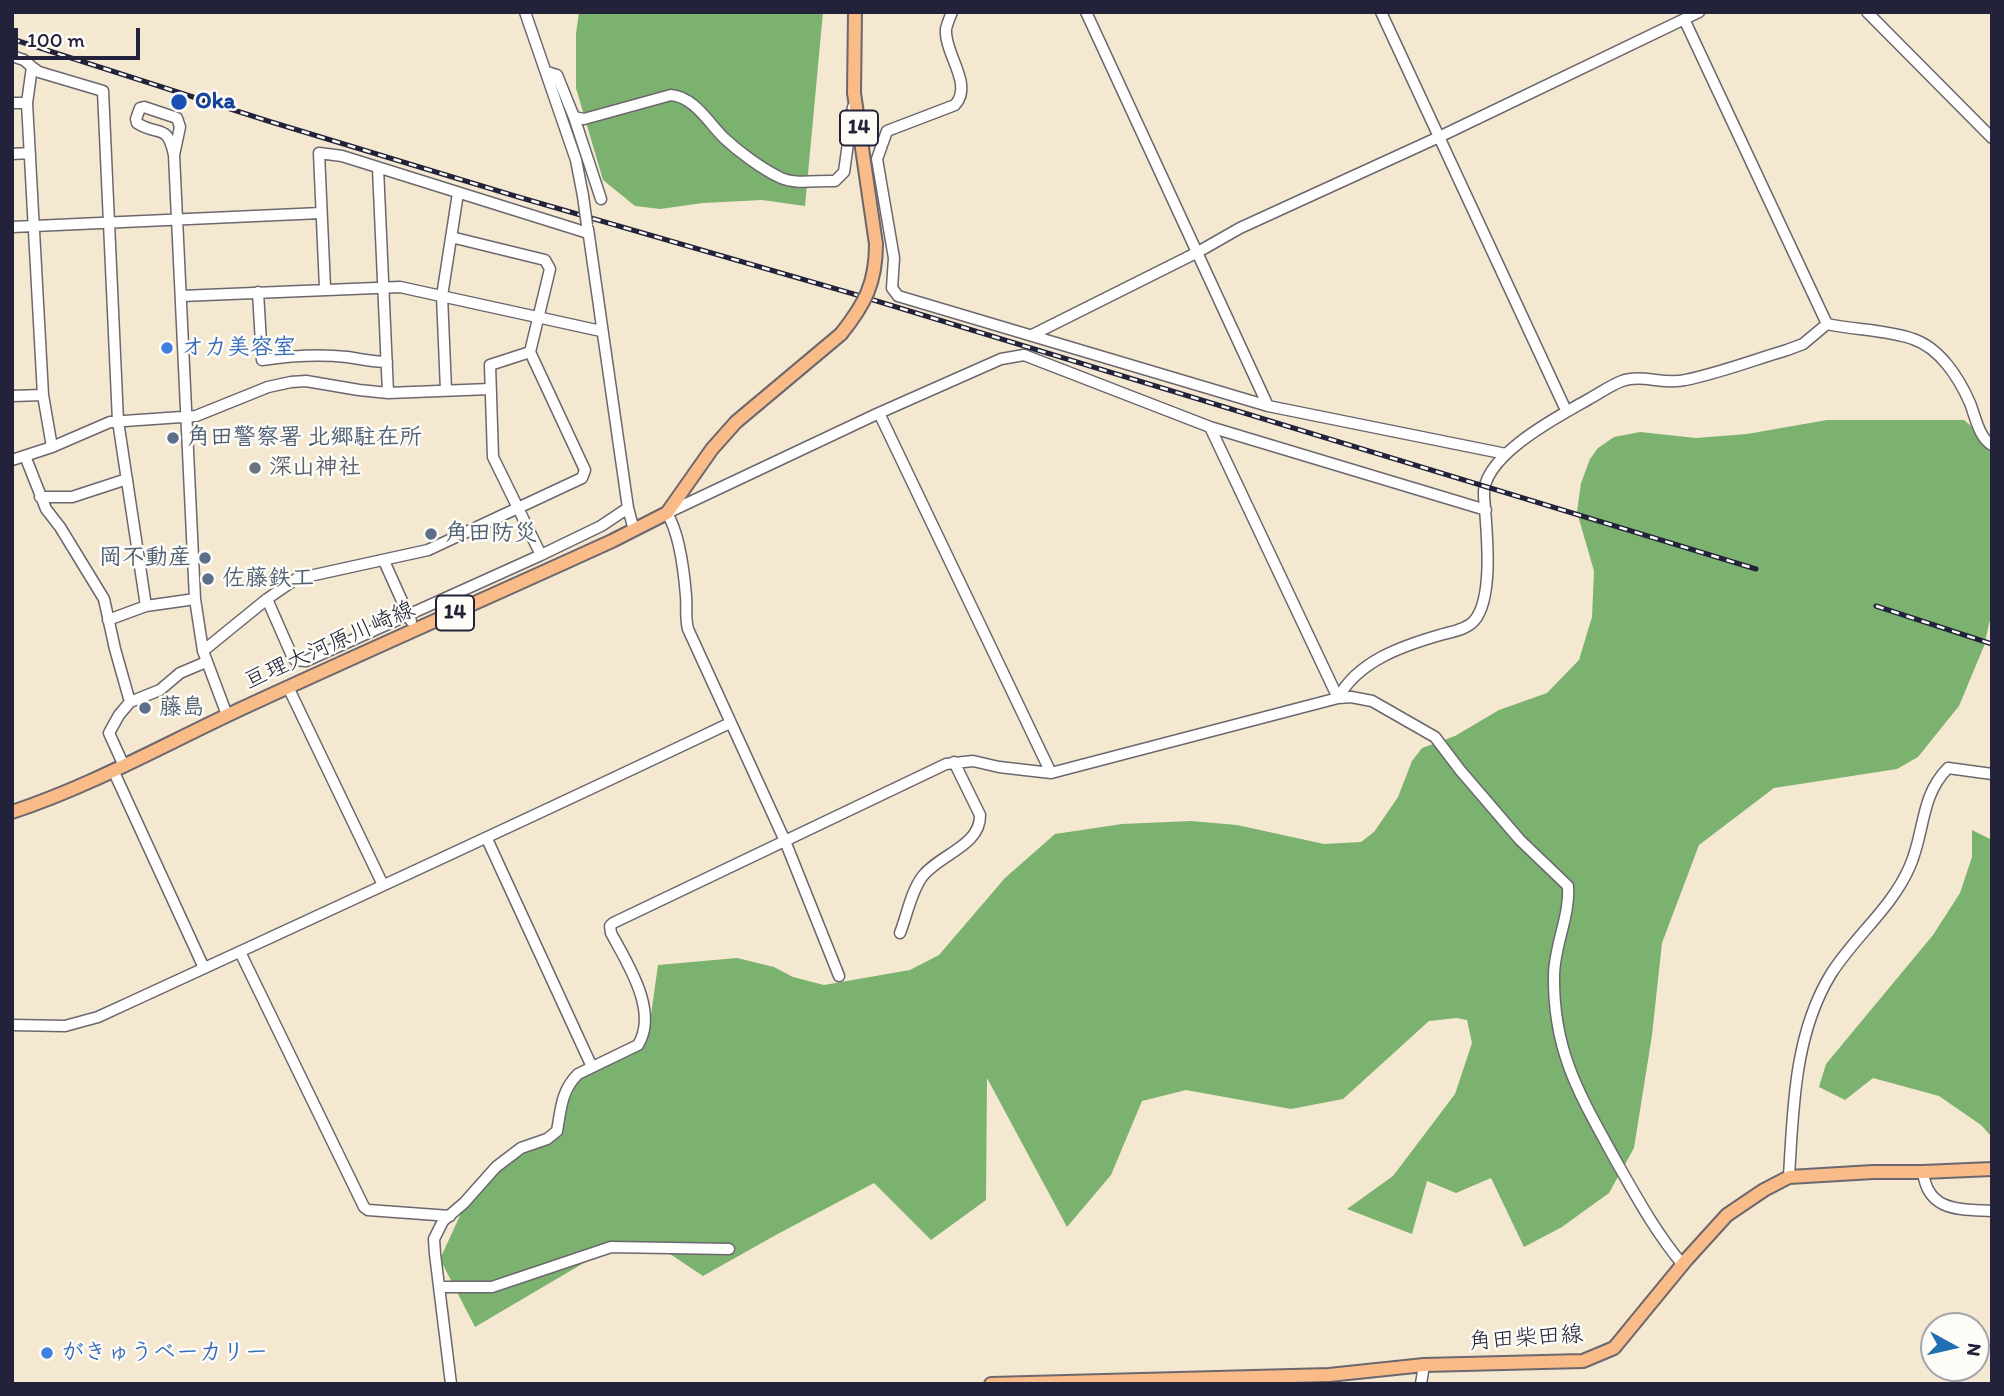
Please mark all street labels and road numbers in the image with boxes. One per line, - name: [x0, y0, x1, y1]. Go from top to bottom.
- road number: 14: [840, 110, 878, 146]
- street label: 亘理大河原川崎線: [240, 596, 420, 696]
- road number: 14: [436, 596, 474, 630]
- street label: 角田柴田線: [1468, 1321, 1584, 1357]

